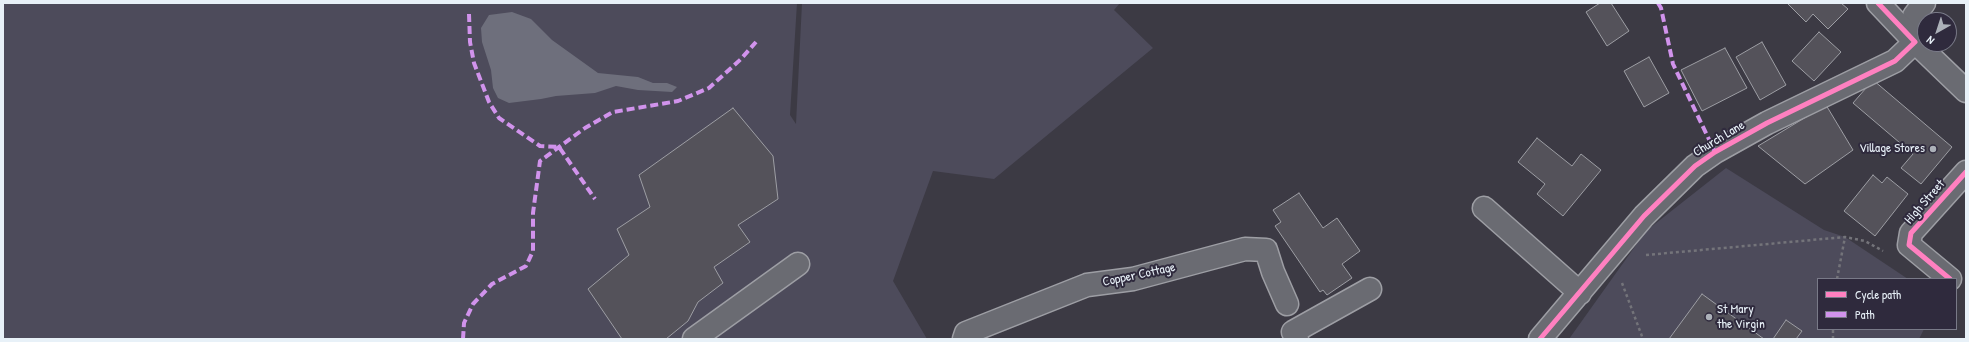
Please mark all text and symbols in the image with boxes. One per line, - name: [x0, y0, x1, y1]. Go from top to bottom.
- north arrow: [1917, 12, 1957, 52]
- text: N: [1923, 33, 1937, 48]
- street label: Church Lane: [1690, 118, 1748, 160]
- place label: Village Stores: [1859, 141, 1925, 157]
- marker: Village Stores: [1928, 144, 1938, 154]
- street label: High Street: [1902, 177, 1948, 227]
- street label: Copper Cottage: [1101, 260, 1177, 290]
- legend: [1817, 278, 1957, 330]
- text: Cycle path: [1855, 286, 1901, 303]
- place label: St Mary the Virgin: [1717, 302, 1765, 333]
- text: Path: [1855, 306, 1875, 323]
- marker: St Mary the Virgin: [1704, 312, 1714, 322]

